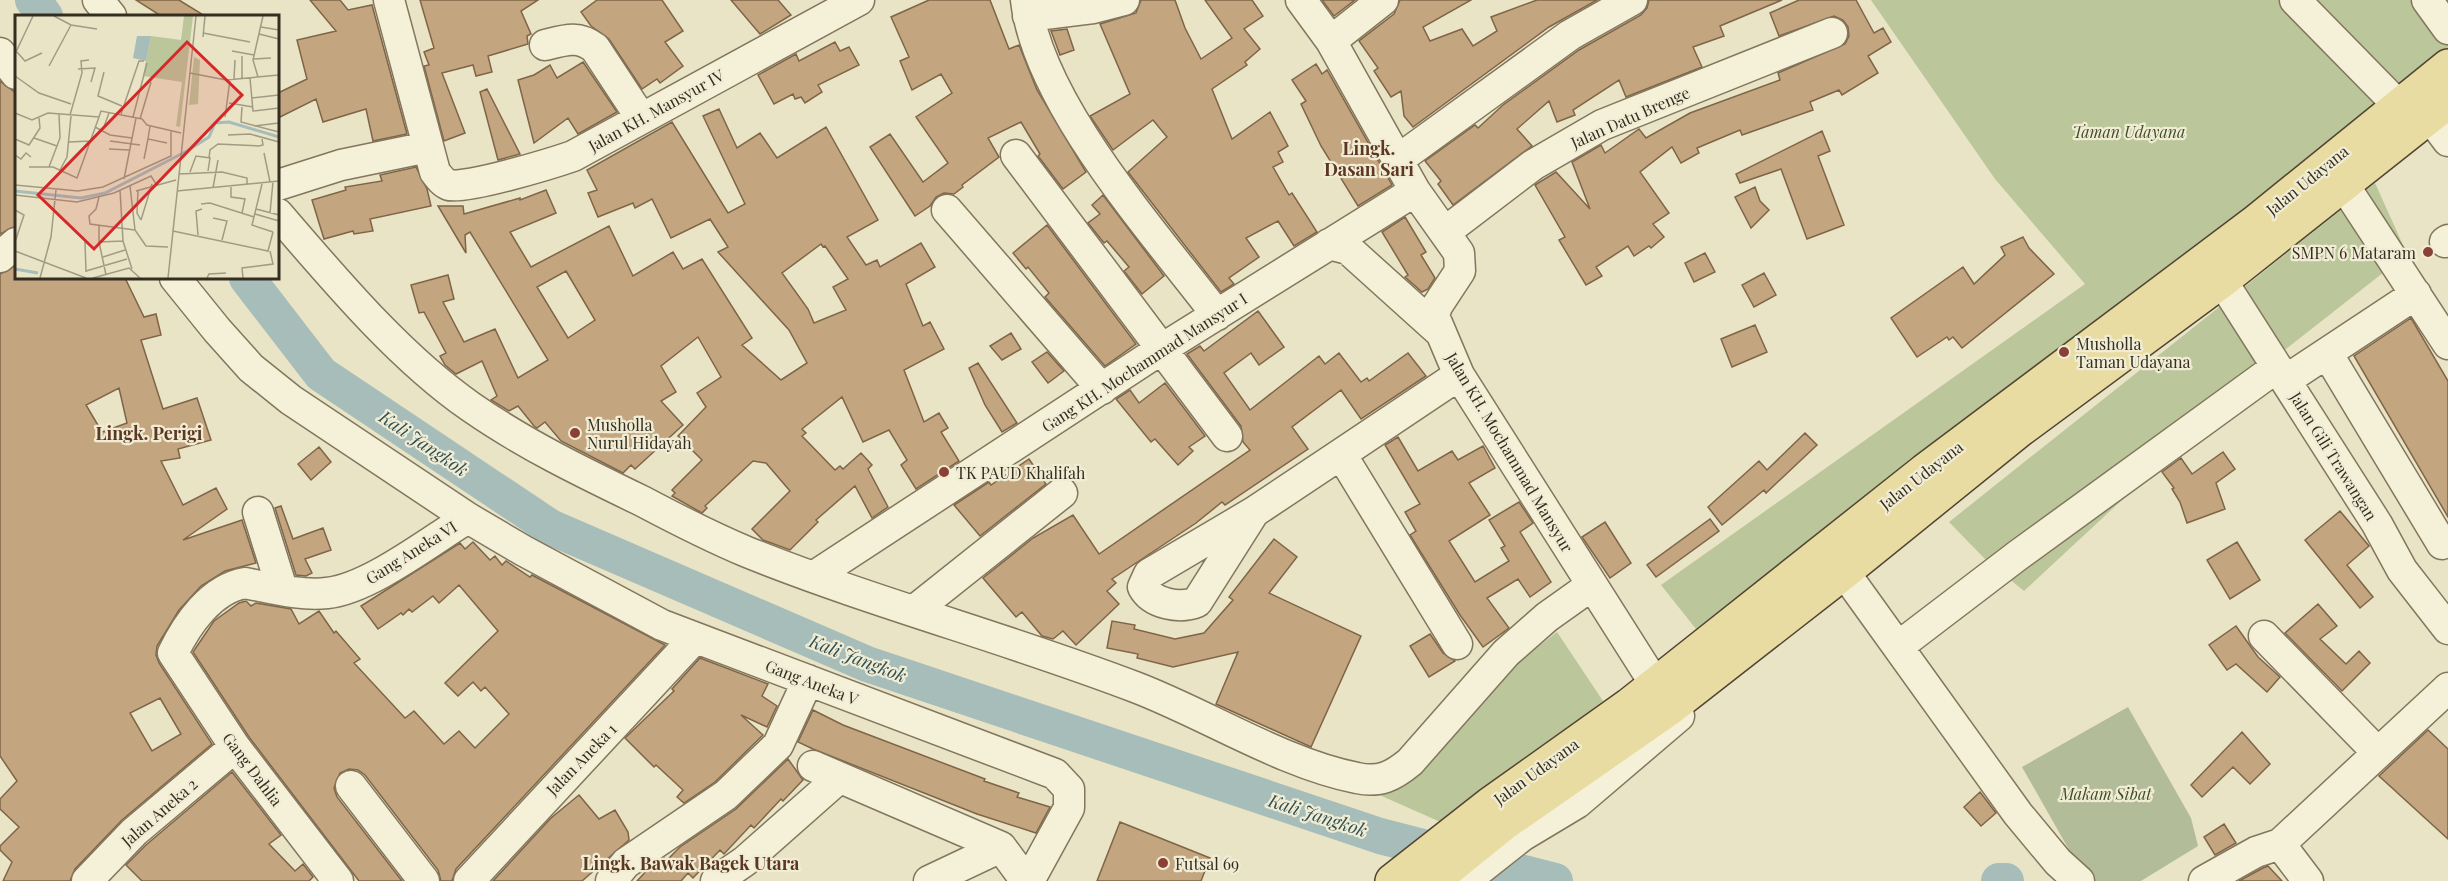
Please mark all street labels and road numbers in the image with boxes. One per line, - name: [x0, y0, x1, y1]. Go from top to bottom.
- street label: Jalan KH. Mansyur IV: [584, 64, 728, 156]
- street label: Jalan Datu Brenge: [1566, 81, 1693, 153]
- street label: Jalan Udayana: [2261, 140, 2353, 220]
- street label: Gang KH. Mochammad Mansyur I: [1037, 288, 1251, 436]
- street label: Jalan KH. Mochammad Mansyur: [1441, 347, 1578, 556]
- street label: Jalan Gili Trawangan: [2285, 387, 2382, 525]
- street label: Jalan Udayana: [1874, 436, 1967, 515]
- street label: Gang Aneka VI: [362, 516, 460, 588]
- street label: Gang Aneka V: [762, 655, 862, 710]
- street label: Jalan Aneka 1: [541, 718, 621, 800]
- street label: Gang Dahlia: [218, 728, 288, 810]
- street label: Jalan Udayana: [1489, 733, 1583, 809]
- street label: Jalan Aneka 2: [116, 773, 201, 851]

